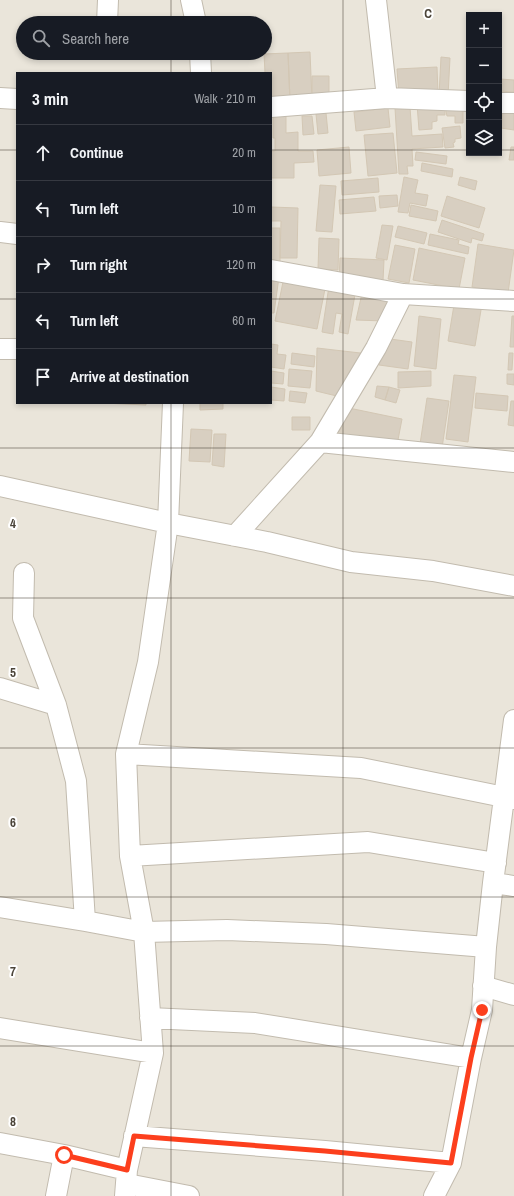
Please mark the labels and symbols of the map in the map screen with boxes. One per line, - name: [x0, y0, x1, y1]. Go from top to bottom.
- text: C: [424, 5, 432, 22]
- text: 4: [10, 515, 16, 532]
- text: 5: [10, 664, 16, 681]
- text: 6: [10, 814, 16, 831]
- text: 7: [10, 963, 16, 980]
- route end: [473, 1001, 491, 1019]
- text: 8: [10, 1113, 16, 1130]
- route start: [55, 1146, 73, 1164]

